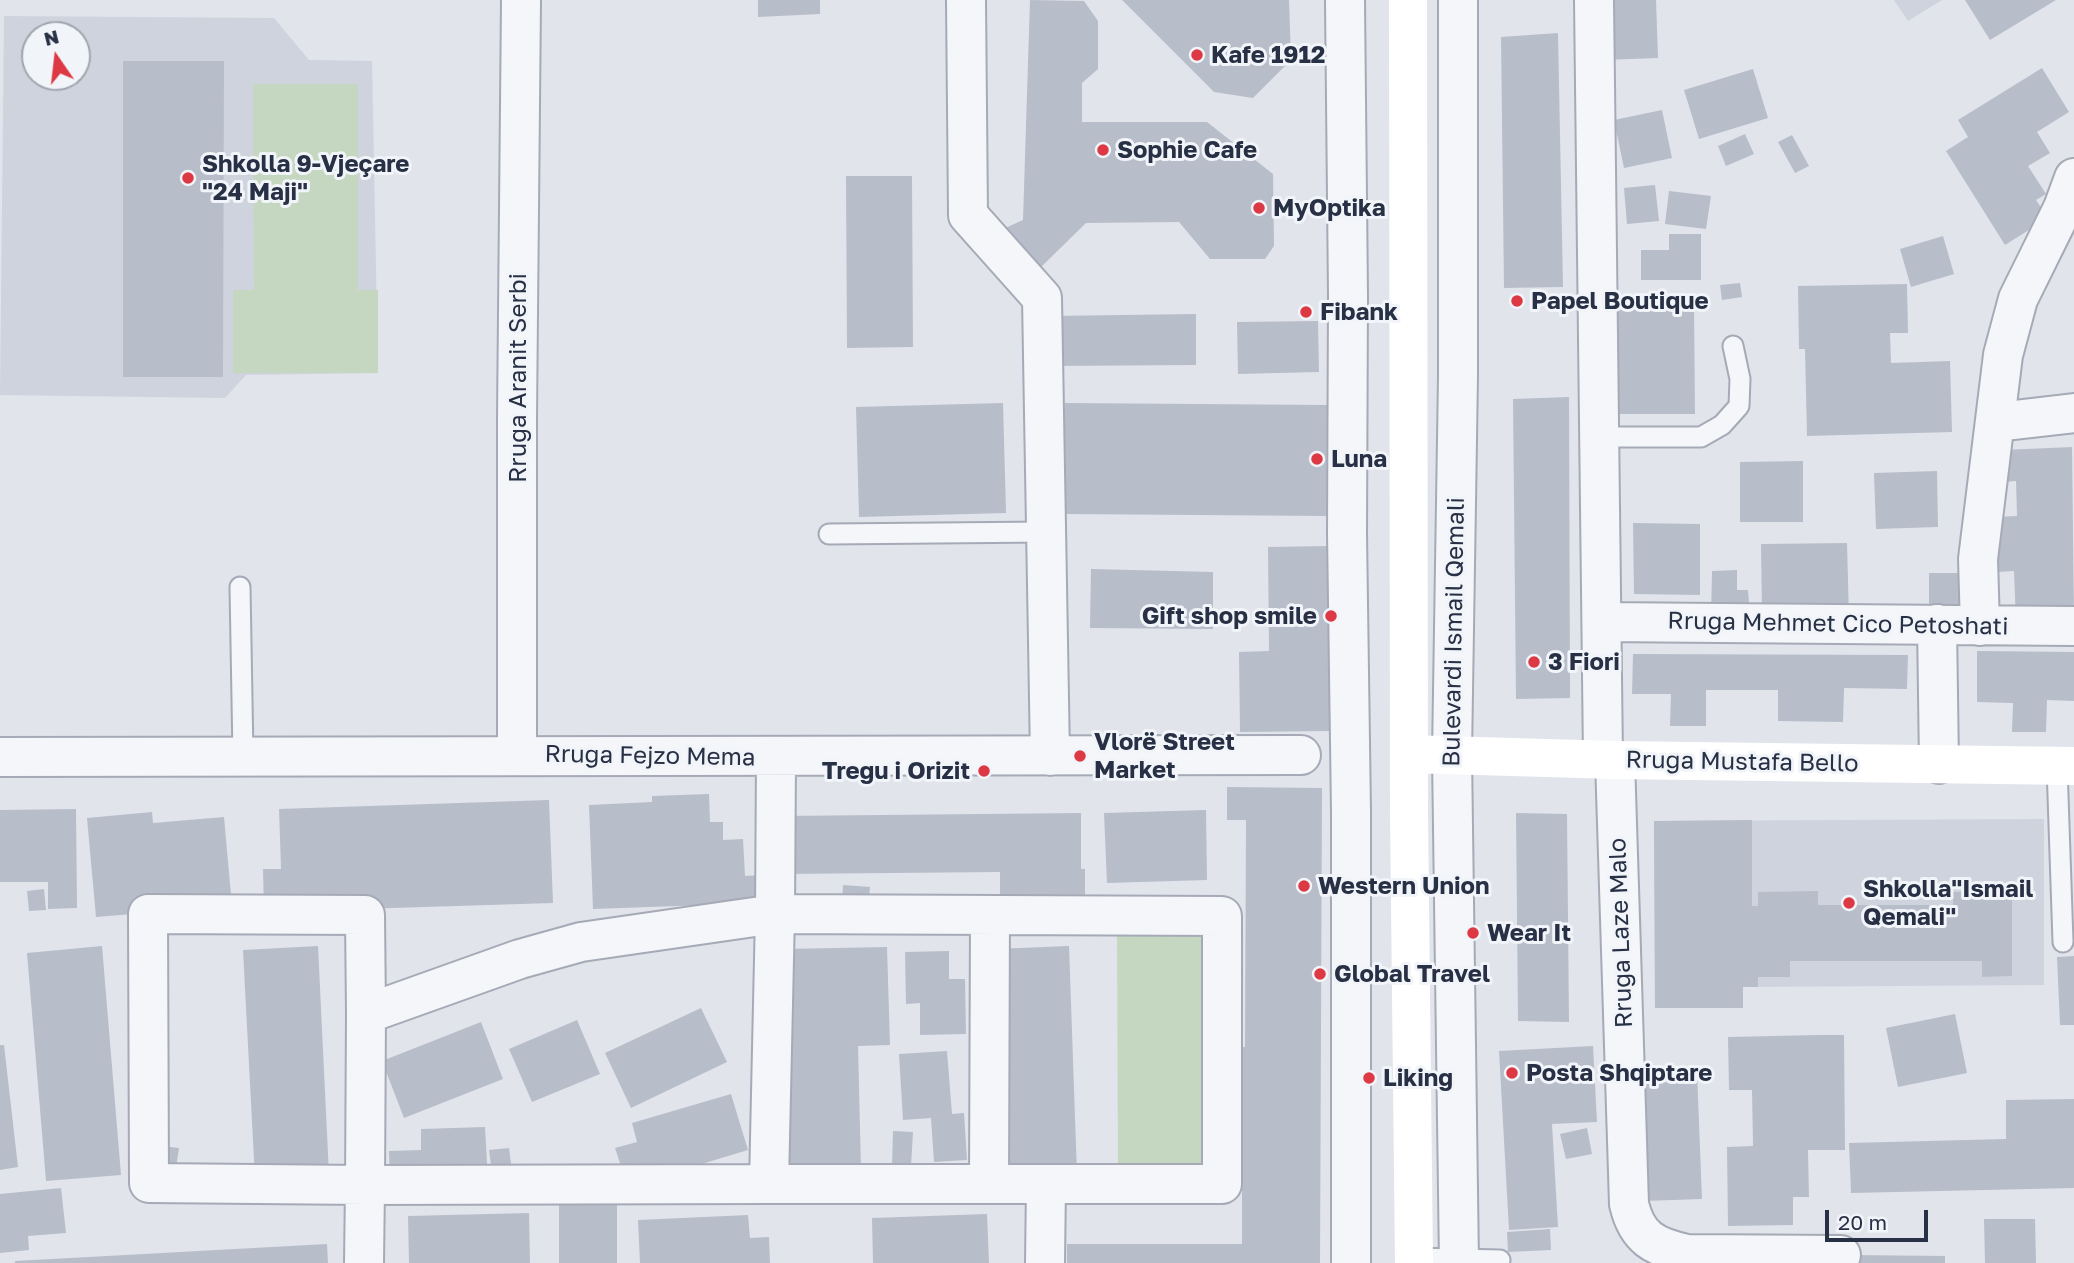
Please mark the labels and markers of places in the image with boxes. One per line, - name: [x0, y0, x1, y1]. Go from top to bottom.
- place label: Kafe 1912: [1211, 41, 1325, 69]
- marker: Kafe 1912: [1189, 47, 1205, 63]
- place label: Sophie Cafe: [1117, 136, 1257, 164]
- marker: Sophie Cafe: [1095, 142, 1111, 158]
- place label: Shkolla 9-Vjeçare "24 Maji": [202, 150, 409, 206]
- marker: Shkolla 9-Vjeçare "24 Maji": [180, 170, 196, 186]
- place label: MyOptika: [1273, 194, 1386, 222]
- marker: MyOptika: [1251, 200, 1267, 216]
- place label: Papel Boutique: [1531, 287, 1709, 315]
- marker: Papel Boutique: [1509, 293, 1525, 309]
- place label: Fibank: [1320, 298, 1398, 326]
- marker: Fibank: [1298, 304, 1314, 320]
- place label: Luna: [1331, 445, 1387, 473]
- marker: Luna: [1309, 451, 1325, 467]
- place label: Gift shop smile: [1142, 602, 1317, 630]
- marker: Gift shop smile: [1323, 608, 1339, 624]
- place label: 3 Fiori: [1548, 648, 1620, 676]
- marker: 3 Fiori: [1526, 654, 1542, 670]
- place label: Vlorë Street Market: [1094, 728, 1235, 784]
- marker: Vlorë Street Market: [1072, 748, 1088, 764]
- place label: Tregu i Orizit: [822, 757, 970, 785]
- marker: Tregu i Orizit: [976, 763, 992, 779]
- place label: Western Union: [1318, 872, 1489, 900]
- place label: Shkolla"Ismail Qemali": [1863, 875, 2033, 931]
- marker: Western Union: [1296, 878, 1312, 894]
- marker: Shkolla"Ismail Qemali": [1841, 895, 1857, 911]
- place label: Wear It: [1487, 919, 1571, 947]
- marker: Wear It: [1465, 925, 1481, 941]
- place label: Global Travel: [1334, 960, 1490, 988]
- marker: Global Travel: [1312, 966, 1328, 982]
- place label: Posta Shqiptare: [1526, 1059, 1712, 1087]
- place label: Liking: [1383, 1064, 1453, 1092]
- marker: Posta Shqiptare: [1504, 1065, 1520, 1081]
- marker: Liking: [1361, 1070, 1377, 1086]

